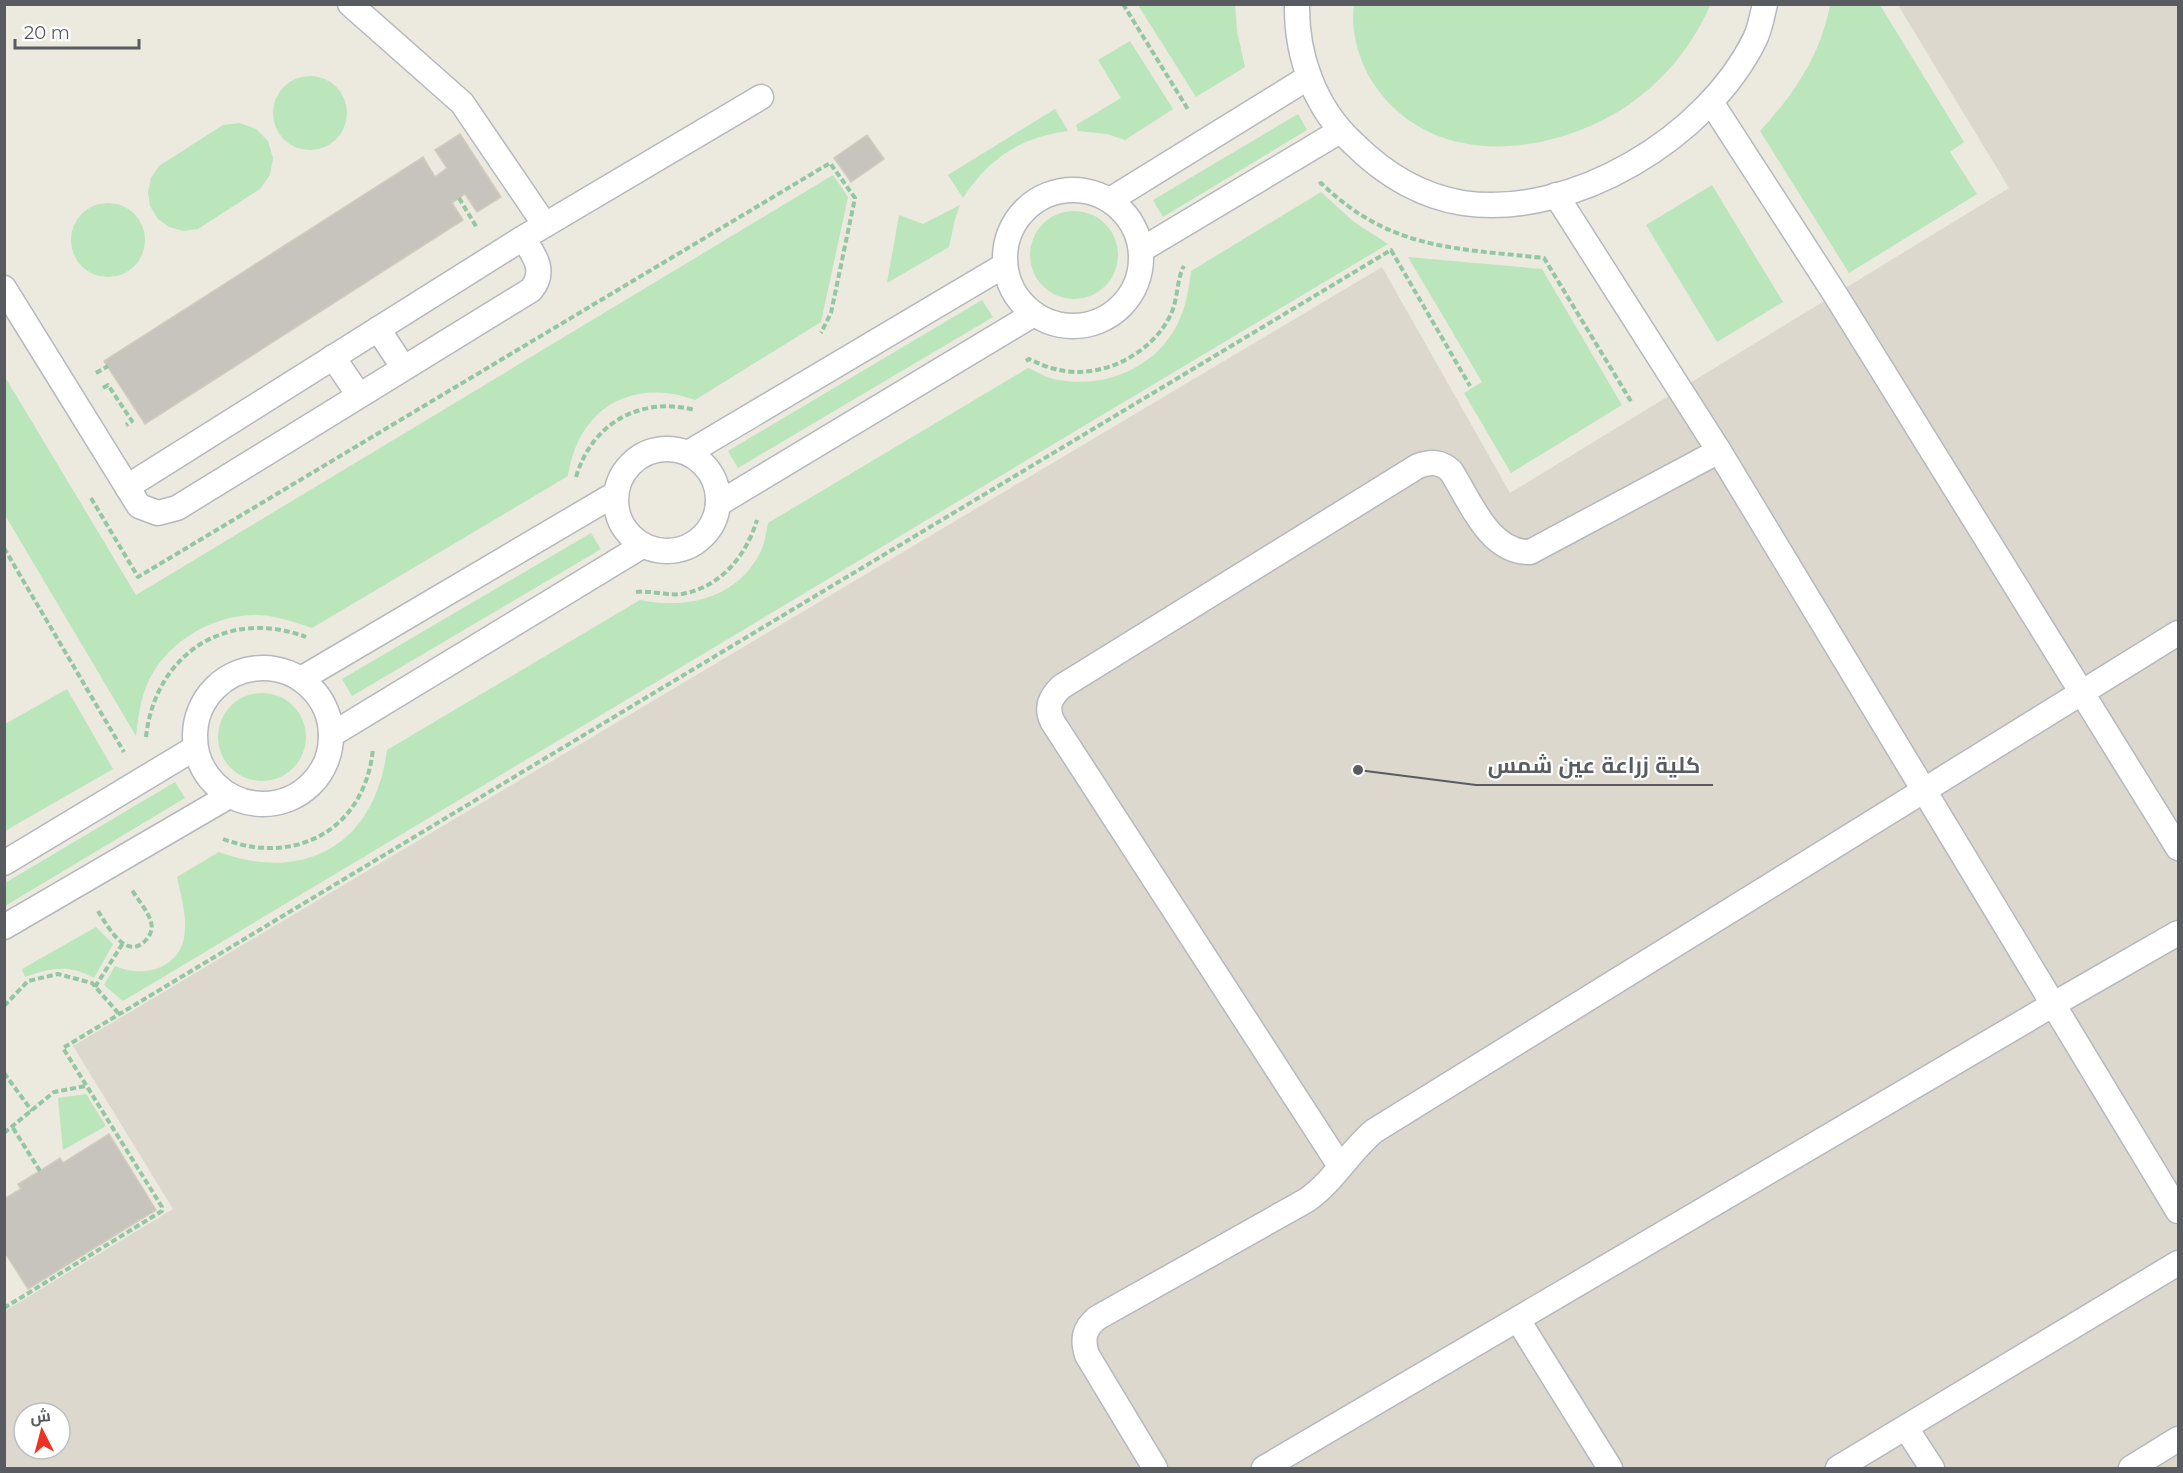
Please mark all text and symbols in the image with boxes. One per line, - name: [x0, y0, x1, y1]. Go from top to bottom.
- scale bar: [15, 12, 140, 50]
- text: 20 m: [24, 22, 70, 44]
- callout: كلية زراعة عين شمس: [1476, 745, 1713, 785]
- text: كلية زراعة عين شمس: [1488, 752, 1700, 779]
- north arrow: [12, 1401, 72, 1461]
- text: ش: [29, 1406, 52, 1427]

